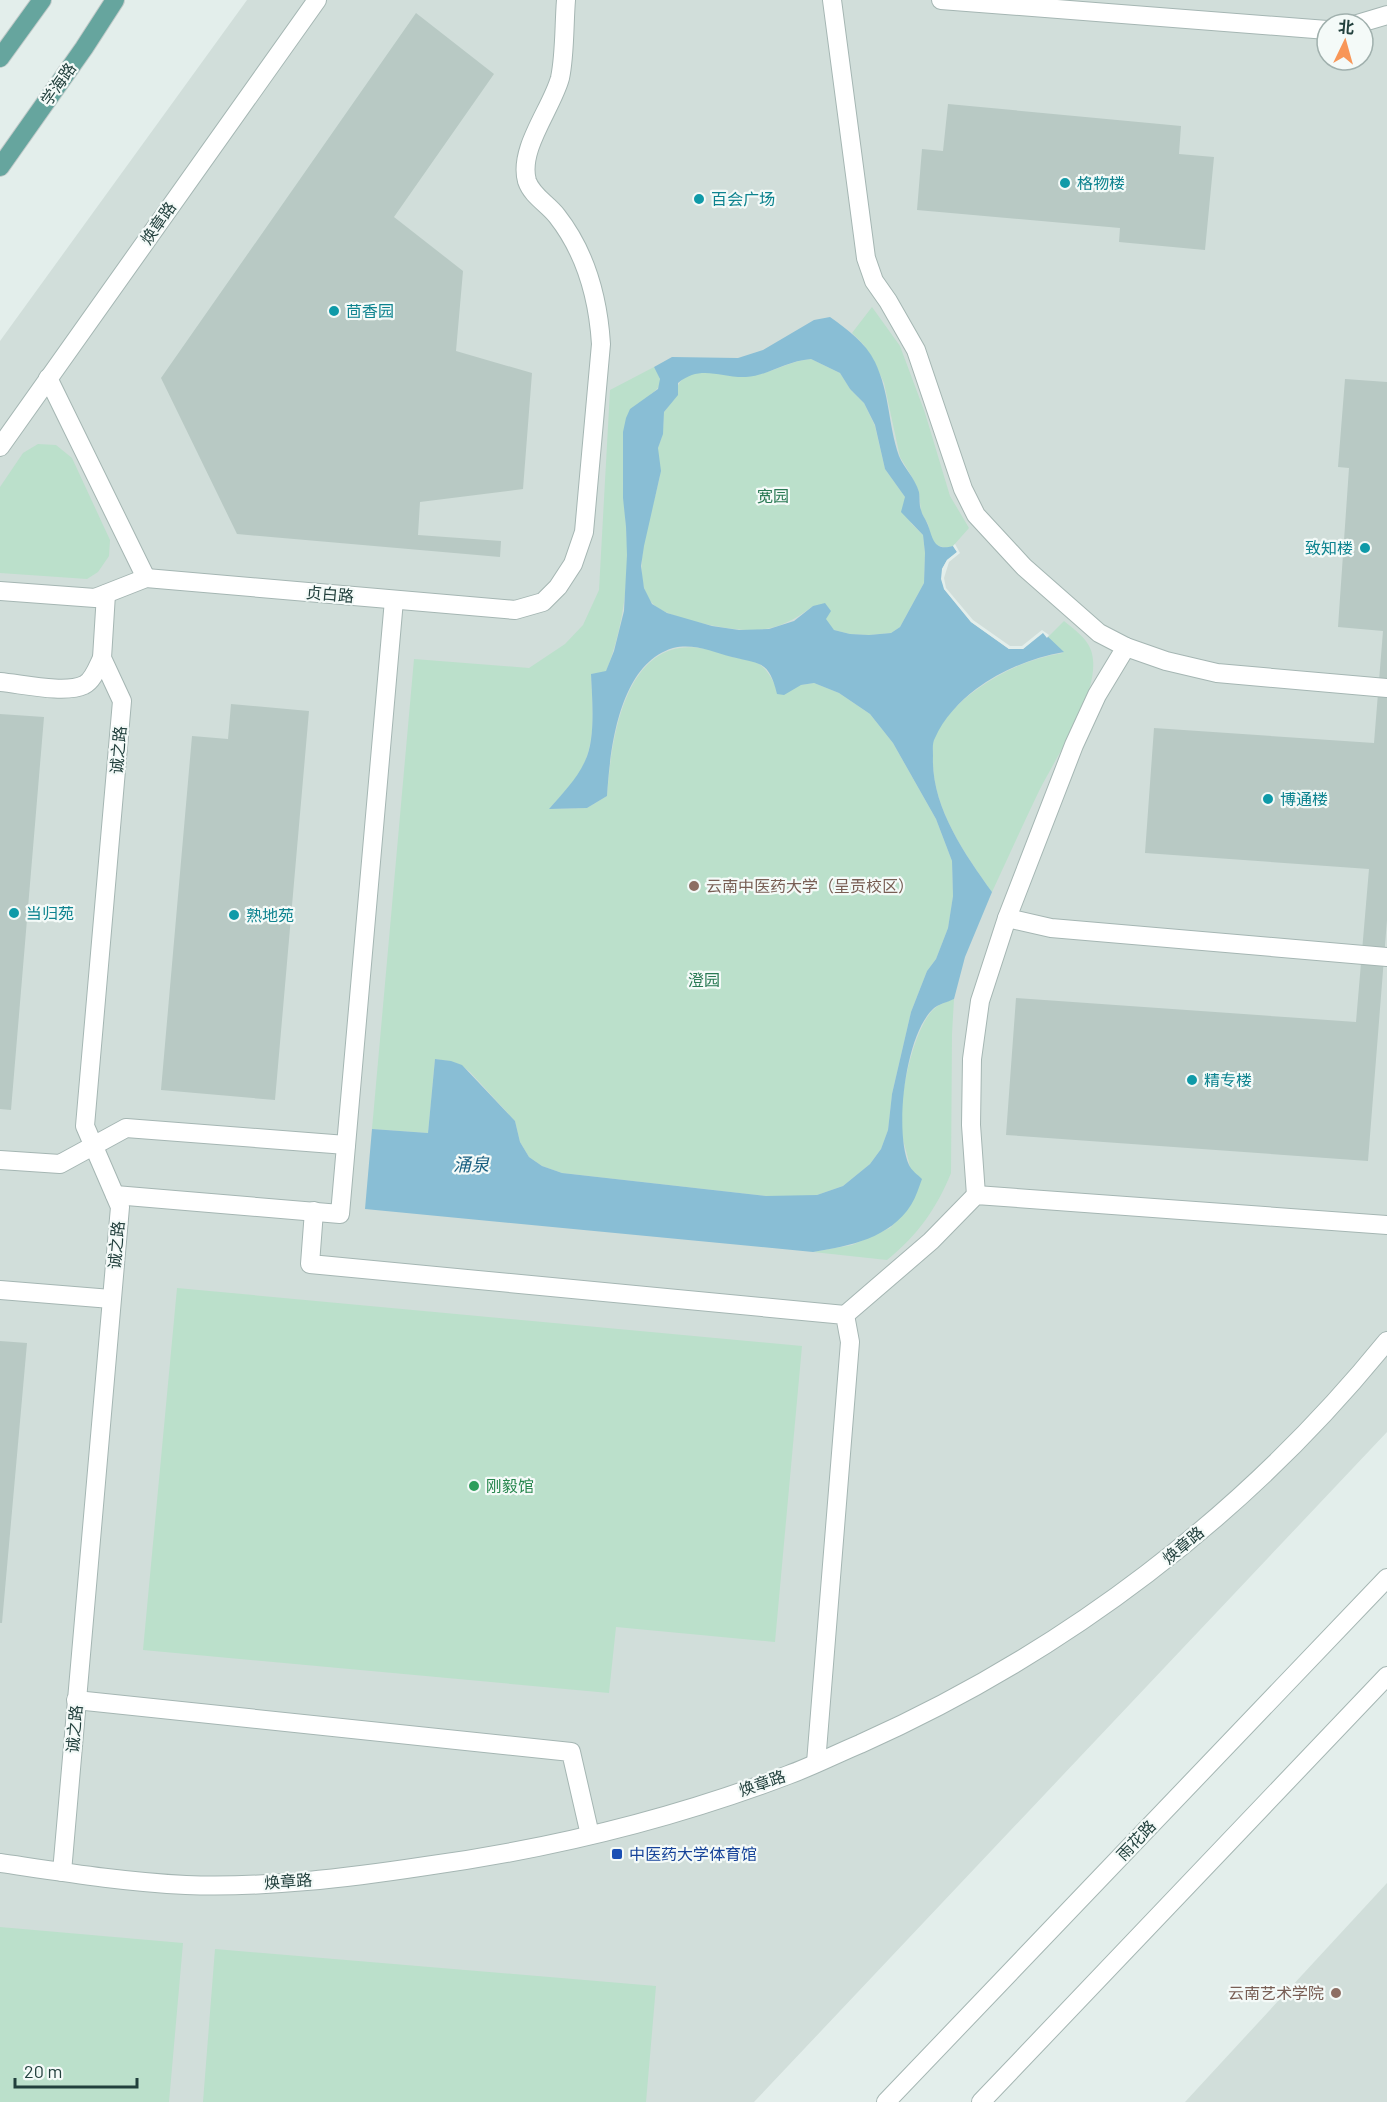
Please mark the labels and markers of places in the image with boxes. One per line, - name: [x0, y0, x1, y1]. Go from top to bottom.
- place label: 格物楼: [1077, 173, 1125, 192]
- marker: 格物楼: [1058, 176, 1072, 190]
- place label: 百会广场: [711, 189, 775, 208]
- marker: 百会广场: [692, 192, 706, 206]
- place label: 茴香园: [346, 301, 394, 320]
- marker: 茴香园: [327, 304, 341, 318]
- place label: 致知楼: [1305, 538, 1353, 557]
- marker: 致知楼: [1358, 541, 1372, 555]
- place label: 博通楼: [1280, 789, 1328, 808]
- marker: 博通楼: [1261, 792, 1275, 806]
- place label: 云南中医药大学（呈贡校区）: [706, 876, 914, 895]
- marker: 云南中医药大学（呈贡校区）: [687, 879, 701, 893]
- place label: 当归苑: [26, 903, 74, 922]
- place label: 熟地苑: [246, 905, 294, 924]
- marker: 当归苑: [7, 906, 21, 920]
- marker: 熟地苑: [227, 908, 241, 922]
- place label: 精专楼: [1204, 1070, 1252, 1089]
- marker: 精专楼: [1185, 1073, 1199, 1087]
- place label: 刚毅馆: [486, 1476, 534, 1495]
- marker: 刚毅馆: [467, 1479, 481, 1493]
- place label: 中医药大学体育馆: [629, 1844, 757, 1863]
- marker: 中医药大学体育馆: [610, 1847, 624, 1861]
- place label: 云南艺术学院: [1228, 1983, 1324, 2002]
- marker: 云南艺术学院: [1329, 1986, 1343, 2000]

